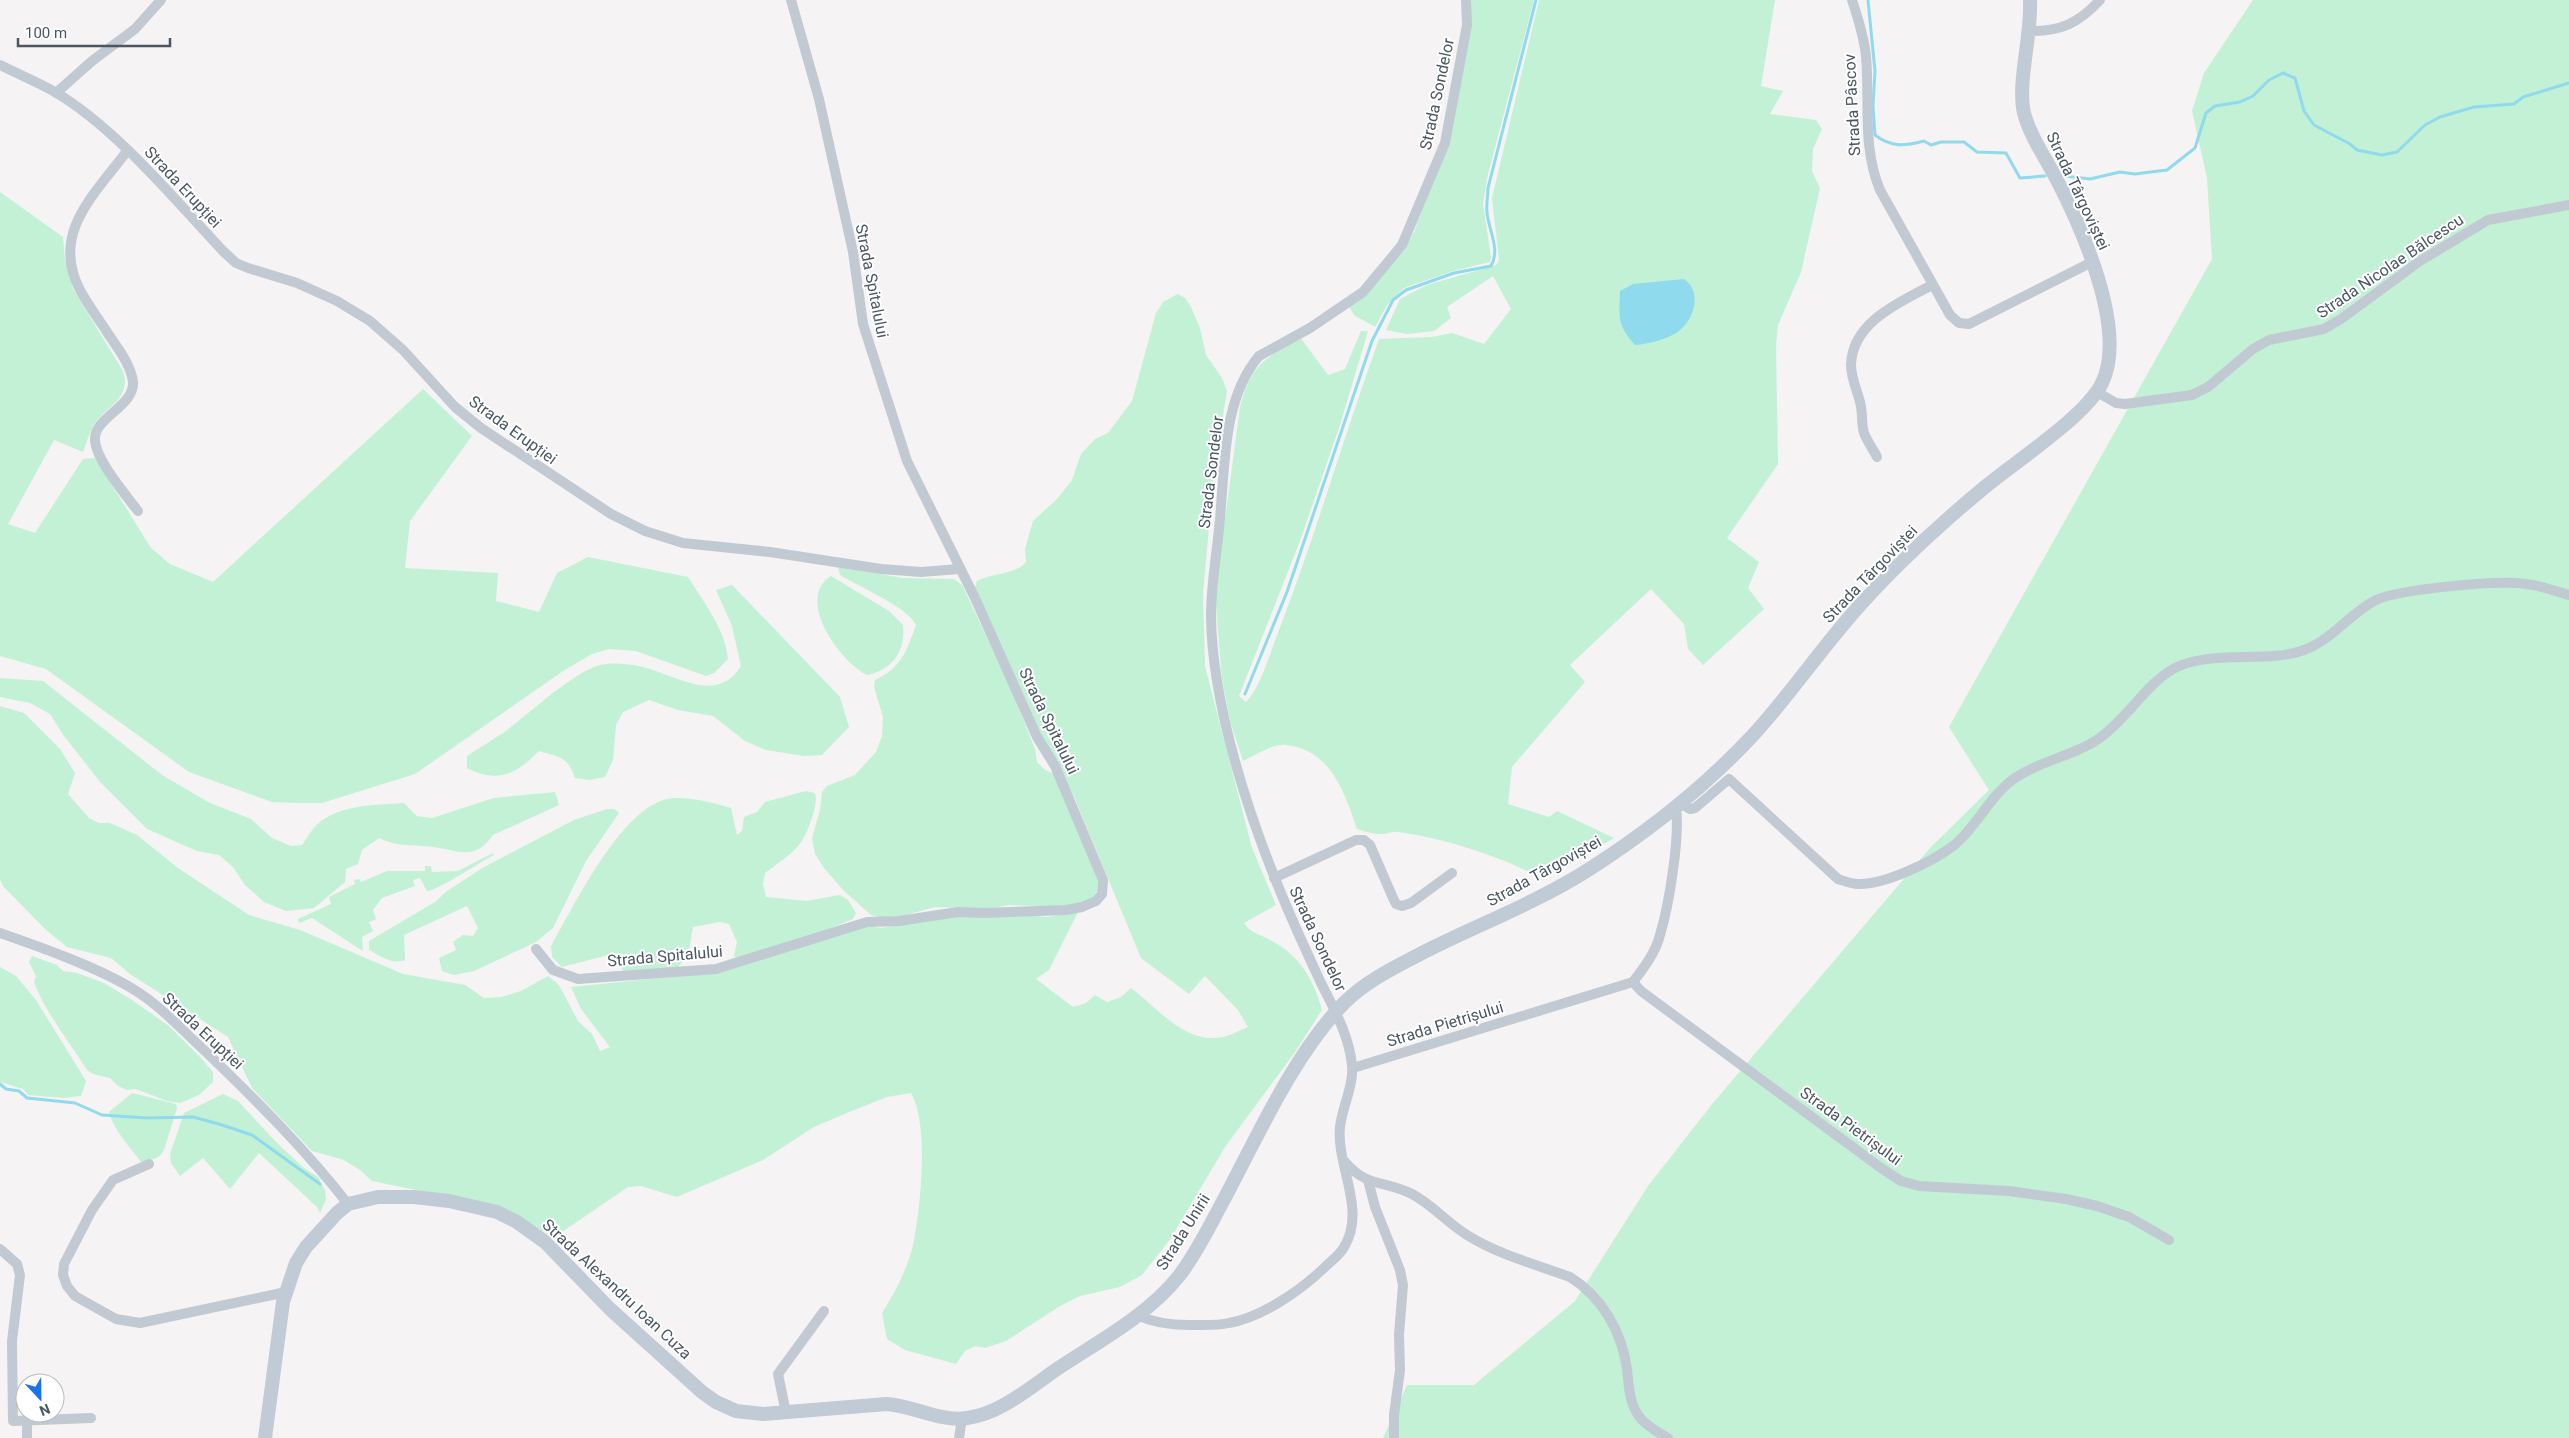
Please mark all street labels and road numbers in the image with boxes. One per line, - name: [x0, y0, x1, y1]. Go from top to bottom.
- street label: Strada Sondelor: [1416, 36, 1458, 152]
- street label: Strada Pâscov: [1840, 53, 1864, 157]
- street label: Strada Târgoviștei: [2041, 129, 2114, 253]
- street label: Strada Erupției: [140, 142, 225, 232]
- street label: Strada Nicolae Bălcescu: [2313, 210, 2467, 322]
- street label: Strada Spitalului: [852, 222, 892, 340]
- street label: Strada Erupției: [465, 392, 561, 469]
- street label: Strada Sondelor: [1195, 414, 1227, 530]
- street label: Strada Târgoviștei: [1819, 521, 1922, 627]
- street label: Strada Spitalului: [1015, 665, 1083, 777]
- street label: Strada Târgoviștei: [1483, 832, 1605, 911]
- street label: Strada Sondelor: [1285, 883, 1351, 995]
- street label: Strada Spitalului: [606, 941, 724, 971]
- street label: Strada Erupției: [158, 989, 248, 1074]
- street label: Strada Pietrișului: [1384, 997, 1506, 1052]
- street label: Strada Pietrișului: [1796, 1083, 1906, 1170]
- street label: Strada Unirii: [1152, 1190, 1214, 1274]
- street label: Strada Alexandru Ioan Cuza: [539, 1215, 695, 1363]

